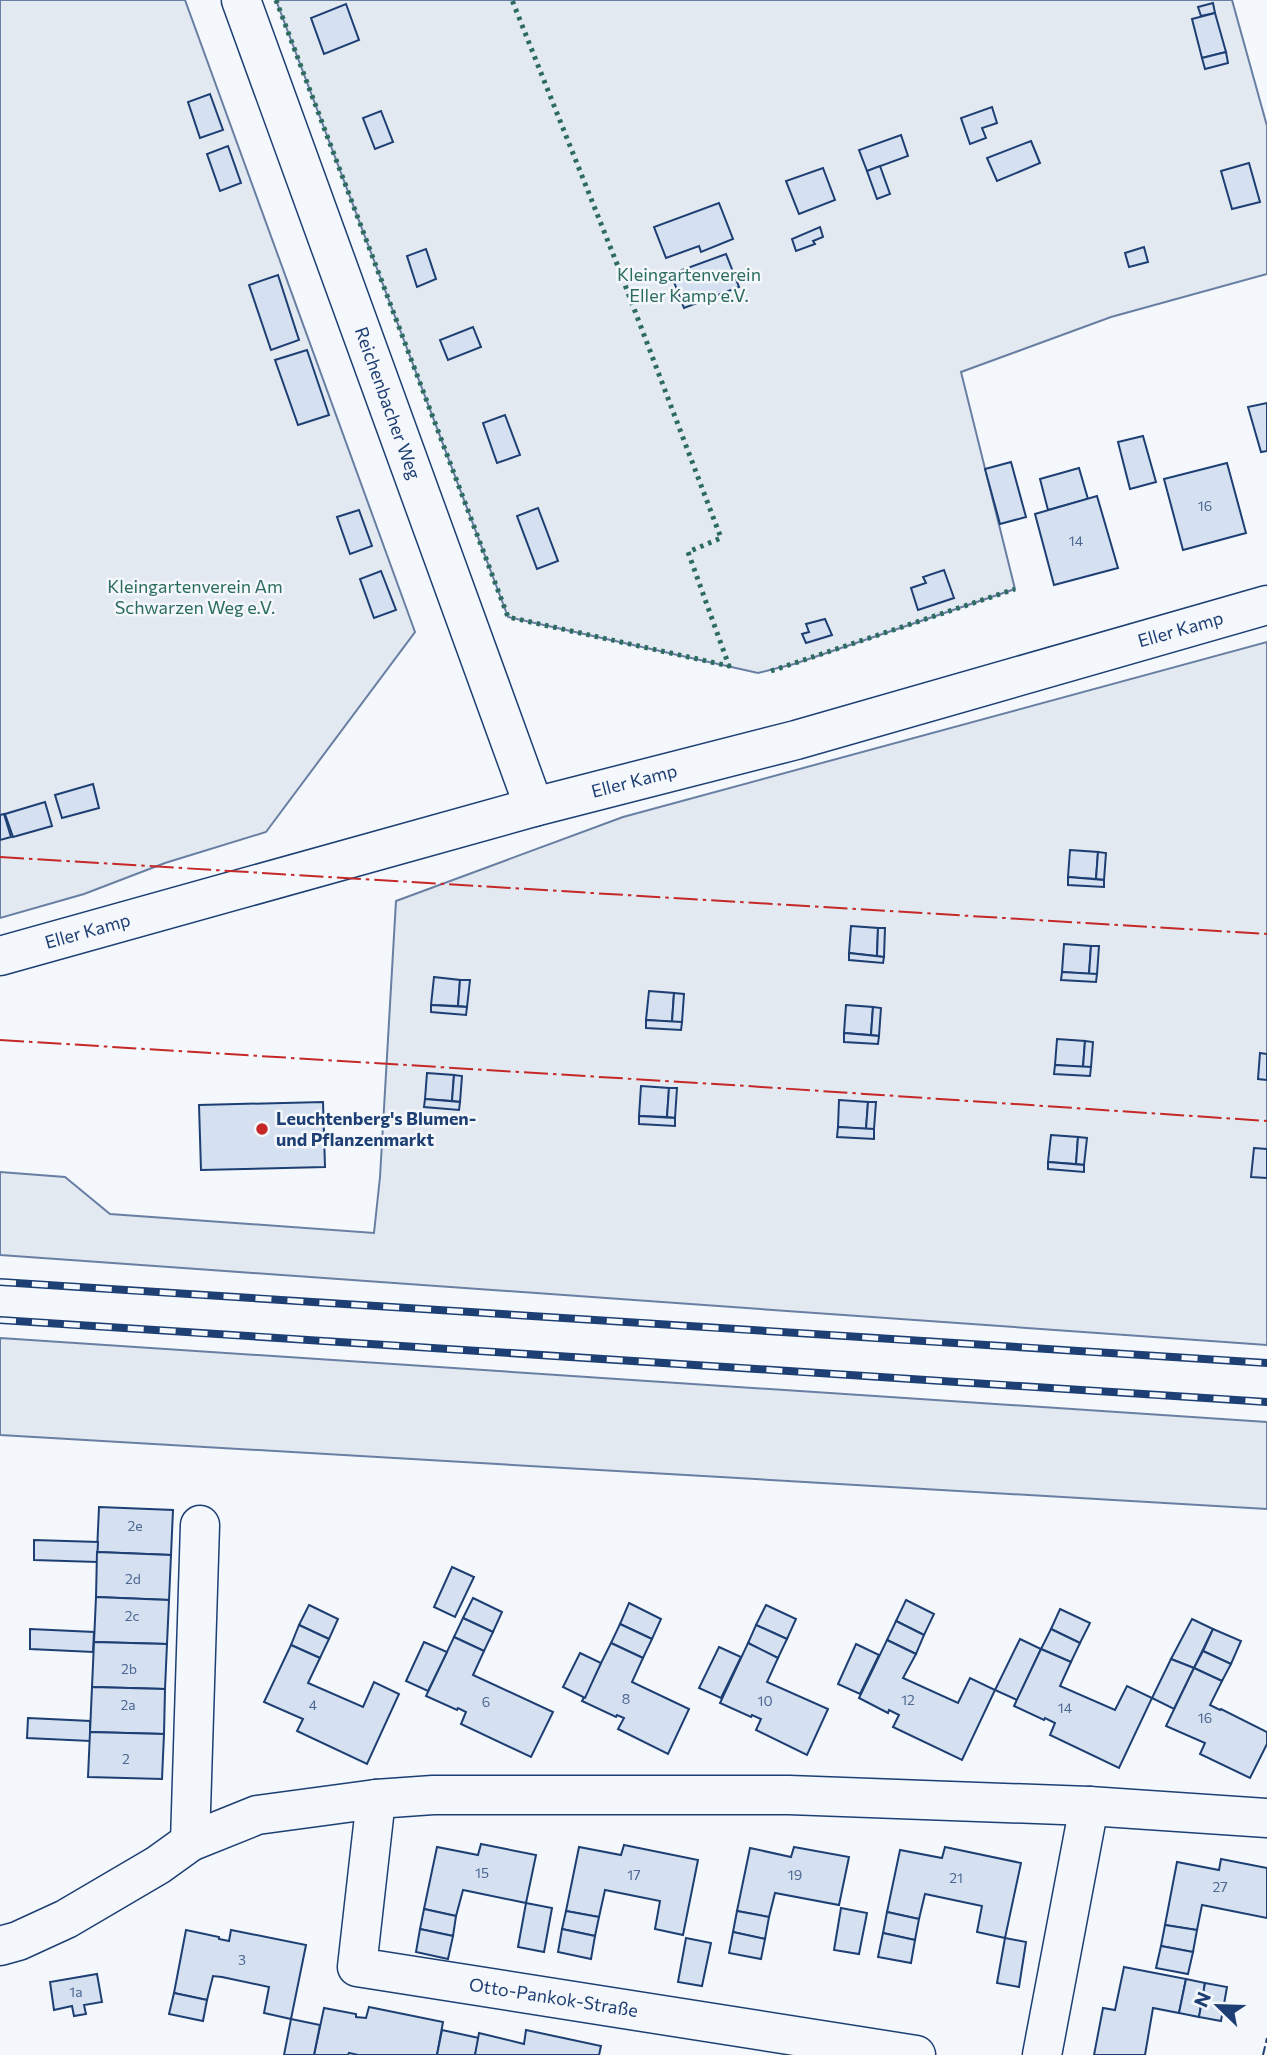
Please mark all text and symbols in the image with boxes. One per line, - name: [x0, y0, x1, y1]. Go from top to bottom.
- park label: Kleingartenverein Eller Kamp e.V.: [617, 263, 761, 306]
- street label: Reichenbacher Weg: [351, 324, 426, 482]
- house number: 16: [1198, 497, 1212, 514]
- house number: 14: [1069, 532, 1084, 549]
- park label: Kleingartenverein Am Schwarzen Weg e.V.: [107, 575, 283, 618]
- street label: Eller Kamp: [1135, 606, 1226, 651]
- street label: Eller Kamp: [589, 759, 679, 802]
- street label: Eller Kamp: [42, 908, 133, 953]
- place label: Leuchtenberg's Blumen- und Pflanzenmarkt: [276, 1107, 476, 1150]
- marker: Leuchtenberg's Blumen- und Pflanzenmarkt: [254, 1121, 270, 1137]
- house number: 2e: [127, 1517, 143, 1534]
- house number: 2d: [125, 1570, 141, 1587]
- house number: 2c: [125, 1607, 139, 1624]
- house number: 2b: [121, 1660, 137, 1677]
- house number: 8: [622, 1690, 630, 1707]
- house number: 12: [901, 1691, 915, 1708]
- house number: 10: [757, 1692, 773, 1709]
- house number: 6: [482, 1693, 490, 1710]
- house number: 2a: [120, 1696, 136, 1713]
- house number: 4: [309, 1696, 318, 1713]
- house number: 14: [1058, 1699, 1073, 1716]
- house number: 16: [1198, 1709, 1212, 1726]
- house number: 2: [122, 1750, 130, 1767]
- house number: 15: [475, 1864, 489, 1881]
- house number: 17: [627, 1866, 641, 1883]
- house number: 19: [788, 1866, 802, 1883]
- house number: 21: [949, 1869, 963, 1886]
- house number: 27: [1212, 1878, 1228, 1895]
- house number: 3: [238, 1951, 246, 1968]
- north arrow: [1183, 1971, 1253, 2041]
- street label: Otto-Pankok-Straße: [468, 1973, 640, 2021]
- house number: 1a: [69, 1983, 83, 2000]
- text: N: [1189, 1988, 1215, 2010]

